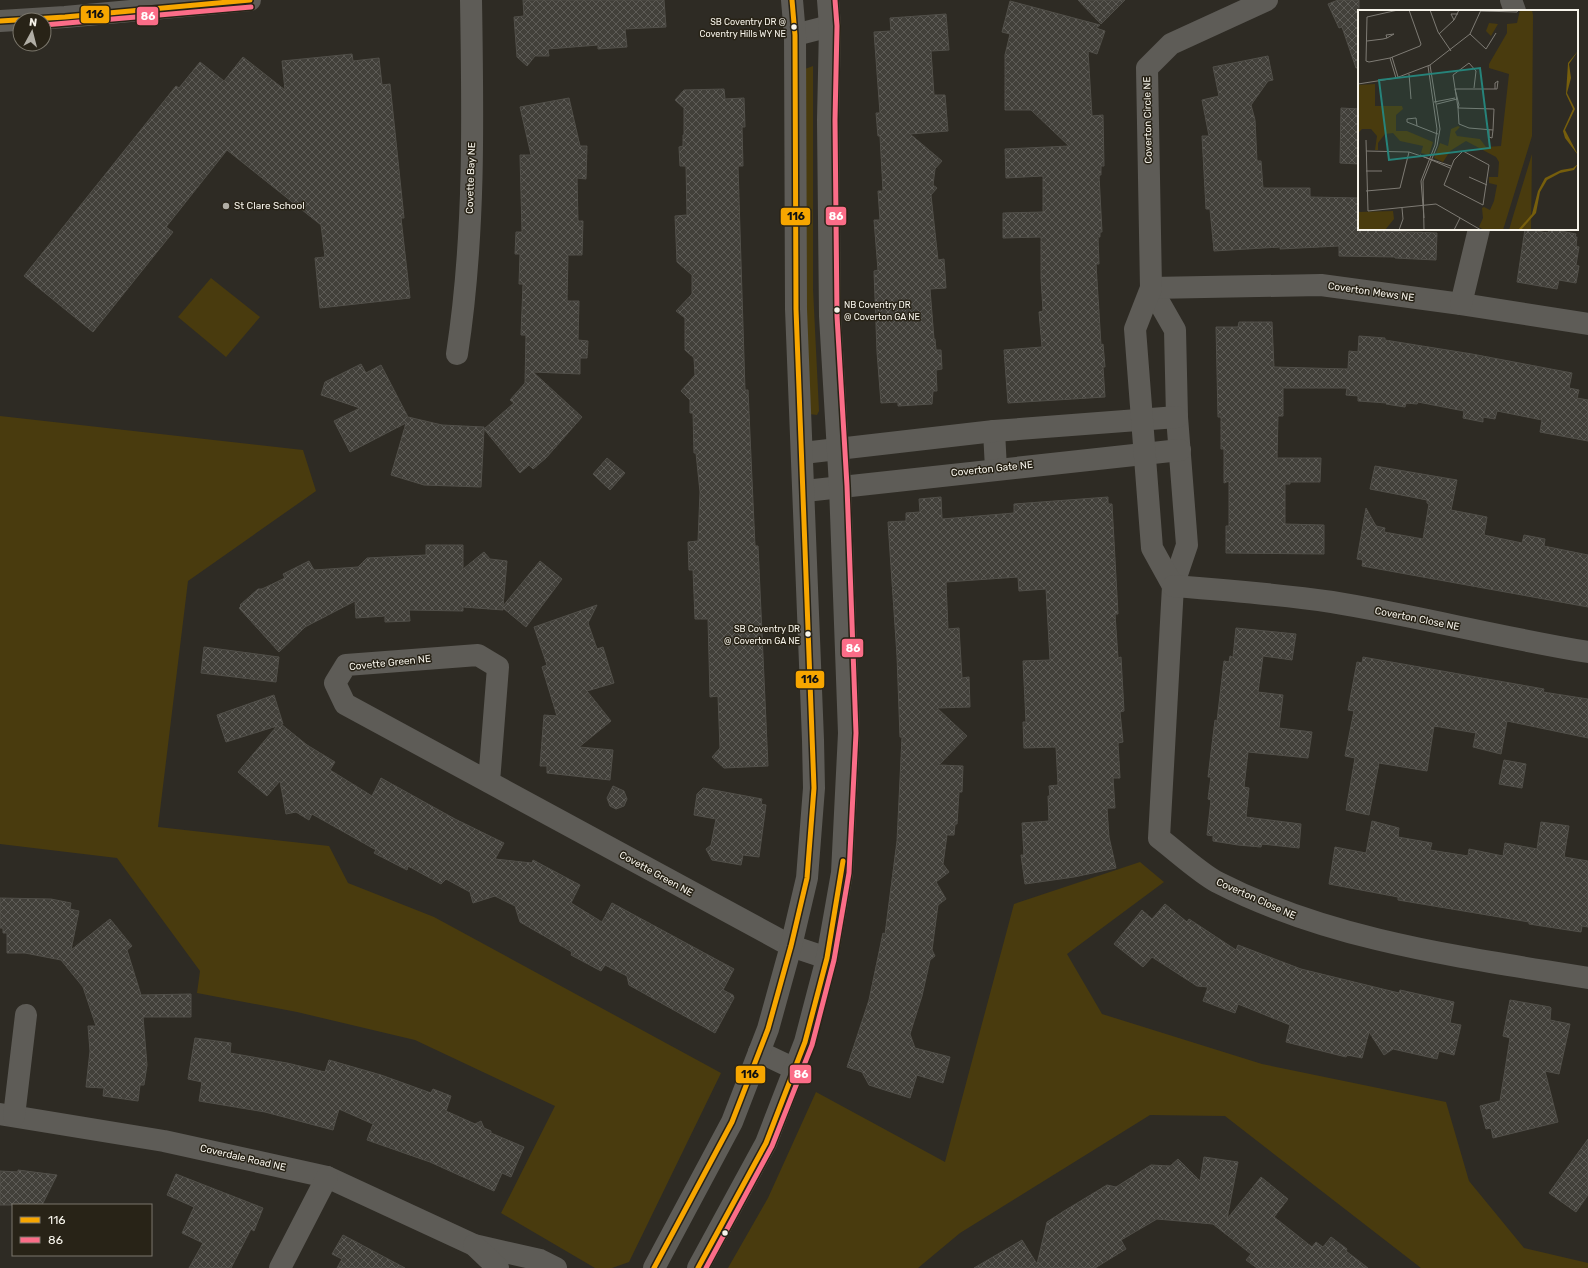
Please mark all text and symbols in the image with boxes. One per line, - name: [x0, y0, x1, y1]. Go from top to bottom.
- line badge: 116: [80, 5, 110, 24]
- line badge: 86: [136, 6, 159, 26]
- text: 116: [86, 8, 104, 21]
- text: 86: [141, 10, 155, 23]
- inset map: [1358, 10, 1578, 230]
- north arrow: [12, 12, 52, 52]
- text: N: [28, 16, 38, 30]
- place label: SB Coventry DR @ Coventry Hills WY NE: [700, 17, 786, 39]
- marker: SB Coventry DR @ Coventry Hills WY NE: [789, 22, 799, 32]
- street label: Coverton Circle NE: [1141, 76, 1155, 164]
- street label: Covette Bay NE: [464, 142, 478, 214]
- place label: St Clare School: [234, 200, 305, 212]
- marker: St Clare School: [221, 201, 231, 211]
- line badge: 86: [825, 206, 847, 226]
- line badge: 116: [780, 207, 811, 226]
- text: 116: [787, 210, 805, 223]
- text: 86: [829, 210, 843, 223]
- street label: Coverton Mews NE: [1327, 280, 1415, 304]
- place label: NB Coventry DR @ Coverton GA NE: [844, 300, 920, 322]
- marker: NB Coventry DR @ Coverton GA NE: [832, 305, 842, 315]
- street label: Coverton Gate NE: [950, 459, 1034, 479]
- street label: Coverton Close NE: [1374, 605, 1460, 633]
- place label: SB Coventry DR @ Coverton GA NE: [724, 624, 800, 646]
- marker: SB Coventry DR @ Coverton GA NE: [803, 629, 813, 639]
- line badge: 86: [841, 638, 864, 658]
- text: 86: [846, 642, 860, 655]
- street label: Covette Green NE: [348, 653, 432, 673]
- line badge: 116: [795, 670, 825, 689]
- text: 116: [801, 673, 819, 686]
- street label: Covette Green NE: [617, 849, 695, 899]
- street label: Coverton Close NE: [1214, 876, 1298, 922]
- line badge: 86: [789, 1064, 812, 1084]
- line badge: 116: [735, 1065, 766, 1084]
- text: 116: [741, 1068, 759, 1081]
- text: 86: [794, 1068, 808, 1081]
- street label: Coverdale Road NE: [199, 1142, 287, 1174]
- legend: [12, 1204, 152, 1256]
- text: 116: [48, 1213, 66, 1227]
- unlabelled marker: [720, 1228, 730, 1238]
- text: 86: [48, 1233, 63, 1247]

